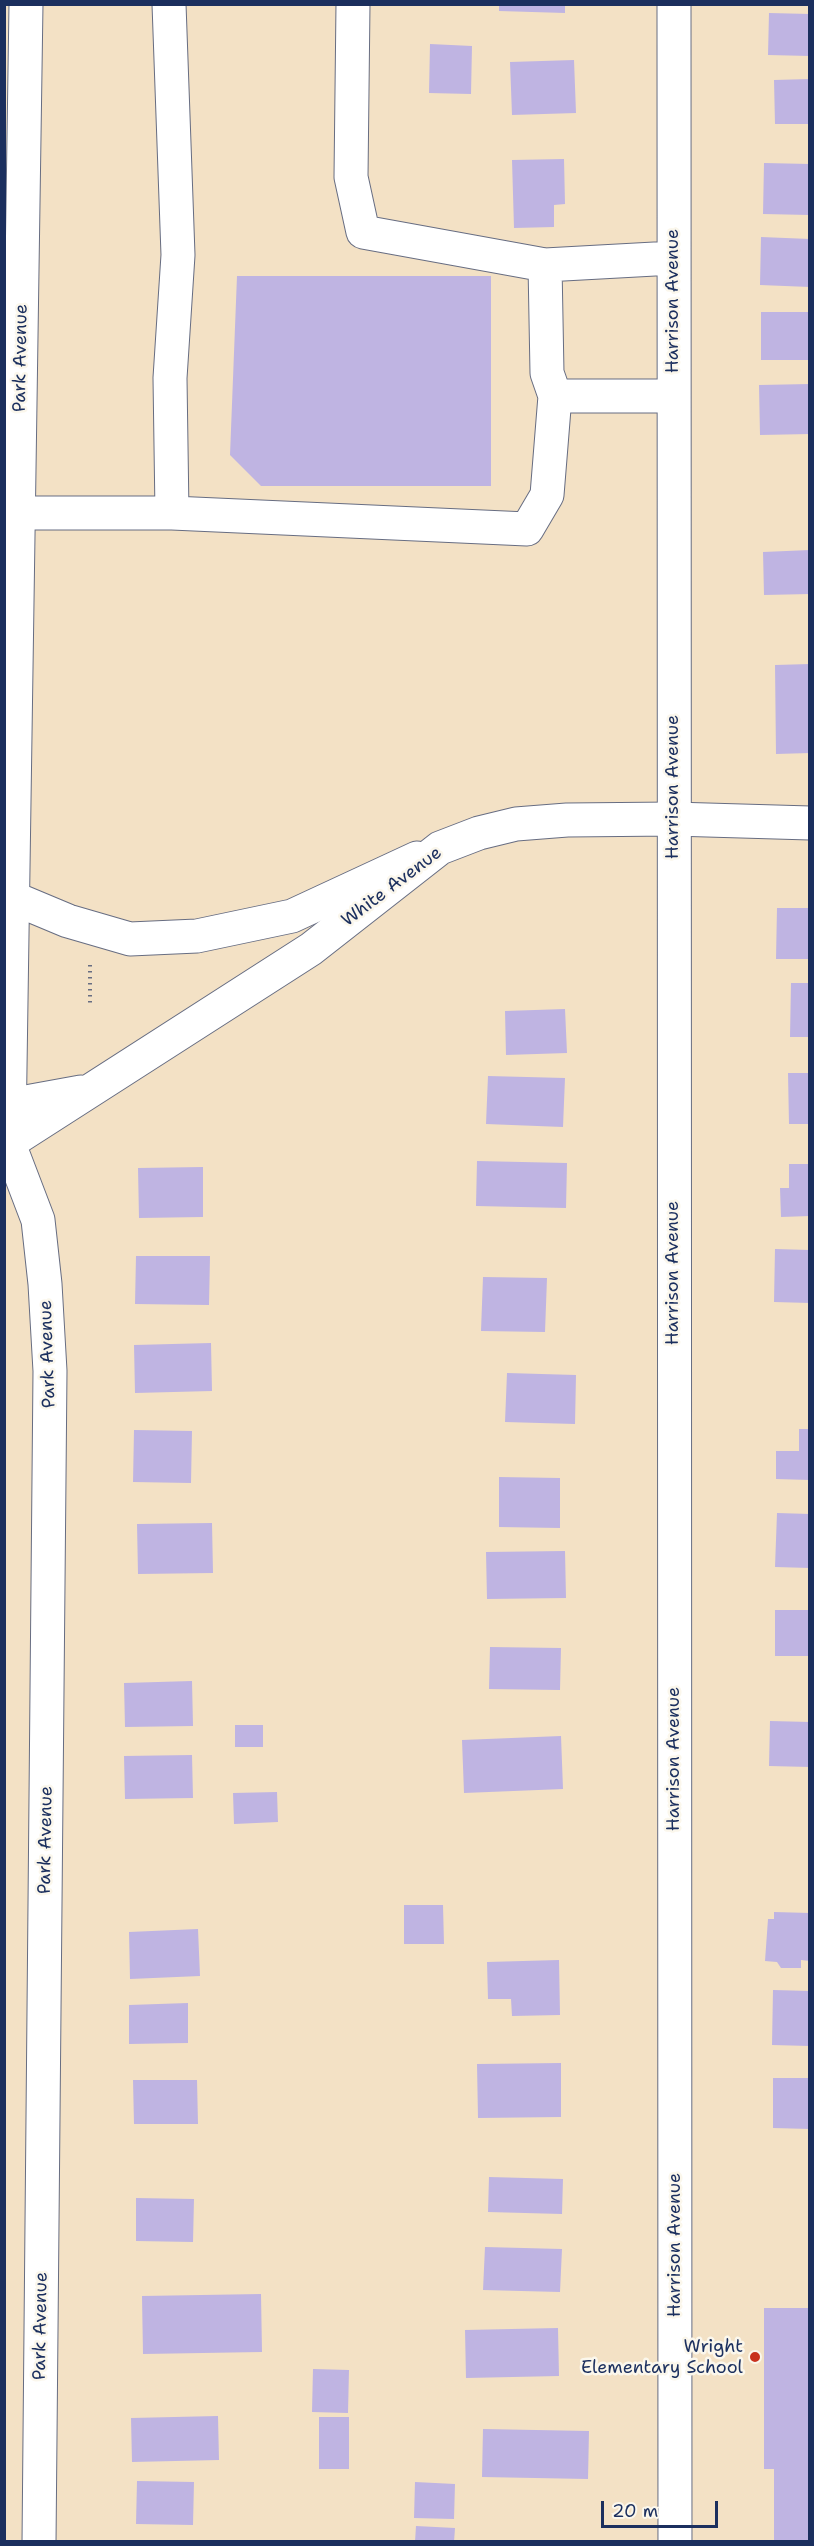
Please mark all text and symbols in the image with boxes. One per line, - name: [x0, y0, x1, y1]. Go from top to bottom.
- street label: Harrison Avenue: [662, 229, 684, 373]
- street label: Park Avenue: [9, 304, 33, 412]
- street label: Harrison Avenue: [662, 715, 684, 859]
- street label: White Avenue: [338, 842, 446, 932]
- street label: Harrison Avenue: [662, 1201, 684, 1345]
- street label: Park Avenue: [35, 1300, 61, 1408]
- street label: Harrison Avenue: [663, 1687, 685, 1831]
- street label: Park Avenue: [34, 1786, 58, 1894]
- street label: Harrison Avenue: [664, 2173, 686, 2317]
- street label: Park Avenue: [29, 2272, 53, 2380]
- place label: Wright Elementary School: [581, 2336, 743, 2378]
- marker: Wright Elementary School: [748, 2350, 762, 2364]
- scale bar: [604, 2489, 721, 2527]
- text: 20 m: [612, 2499, 658, 2523]

